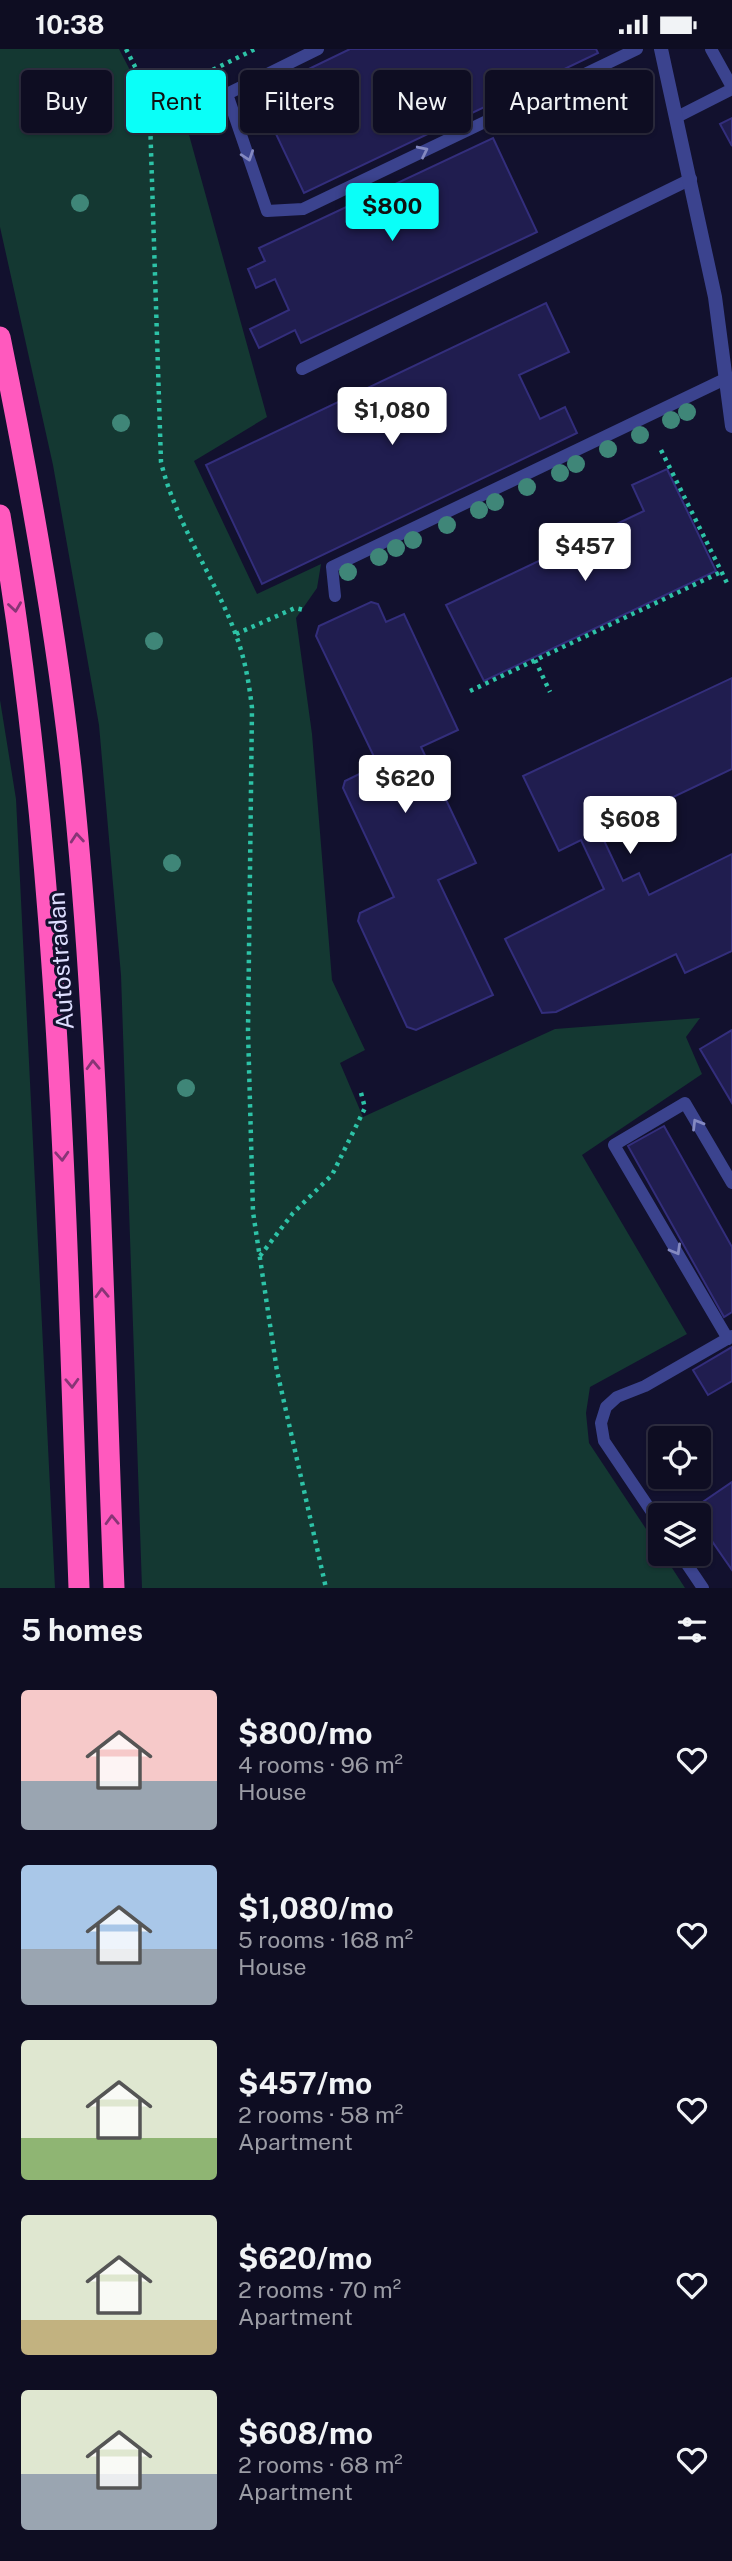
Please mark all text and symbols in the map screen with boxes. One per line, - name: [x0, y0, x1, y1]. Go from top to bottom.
- text: 10:38: [35, 9, 105, 40]
- chip: Buy: [21, 70, 112, 133]
- chip: Rent: [126, 70, 226, 133]
- chip: Filters: [240, 70, 359, 133]
- chip: New: [373, 70, 471, 133]
- chip: Apartment: [485, 70, 653, 133]
- one-way arrow: [416, 145, 428, 159]
- one-way arrow: [240, 149, 254, 162]
- pin: $800: [351, 183, 433, 243]
- text: $800: [362, 192, 422, 219]
- pin: $1,080: [335, 387, 449, 447]
- text: $1,080: [354, 396, 430, 423]
- pin: $457: [544, 524, 626, 583]
- text: $457: [555, 532, 615, 559]
- one-way arrow: [7, 601, 22, 612]
- pin: $620: [364, 755, 446, 815]
- text: $620: [375, 764, 435, 791]
- pin: $608: [589, 797, 671, 856]
- text: $608: [600, 805, 660, 832]
- one-way arrow: [70, 832, 85, 843]
- street label: Autostradan: [41, 891, 79, 1031]
- one-way arrow: [85, 1059, 100, 1070]
- one-way arrow: [692, 1118, 705, 1131]
- one-way arrow: [55, 1151, 70, 1162]
- one-way arrow: [667, 1243, 680, 1256]
- one-way arrow: [95, 1287, 110, 1298]
- one-way arrow: [64, 1378, 79, 1389]
- map controls: [648, 1426, 711, 1566]
- button: locate: [648, 1426, 711, 1489]
- button: layers: [648, 1503, 711, 1566]
- one-way arrow: [104, 1514, 119, 1525]
- icon: filters: [673, 1611, 711, 1649]
- text: 5 homes: [21, 1612, 143, 1648]
- text: $800/mo: [238, 1715, 373, 1751]
- icon: home: [77, 1718, 161, 1802]
- icon: heart: [673, 1741, 711, 1779]
- text: 4 rooms · 96 m²: [238, 1751, 403, 1778]
- text: House: [238, 1778, 306, 1805]
- text: $1,080/mo: [238, 1890, 394, 1926]
- icon: home: [77, 1893, 161, 1977]
- icon: heart: [673, 1916, 711, 1954]
- text: 5 rooms · 168 m²: [238, 1926, 413, 1953]
- text: House: [238, 1953, 306, 1980]
- text: $457/mo: [238, 2065, 372, 2101]
- icon: home: [77, 2068, 161, 2152]
- icon: heart: [673, 2091, 711, 2129]
- text: 2 rooms · 58 m²: [238, 2101, 403, 2128]
- text: Apartment: [238, 2128, 353, 2155]
- text: $620/mo: [238, 2240, 372, 2276]
- icon: home: [77, 2243, 161, 2327]
- icon: heart: [673, 2266, 711, 2304]
- text: 2 rooms · 70 m²: [238, 2276, 401, 2303]
- text: Apartment: [238, 2303, 353, 2330]
- text: $608/mo: [238, 2415, 373, 2451]
- icon: home: [77, 2418, 161, 2502]
- icon: heart: [673, 2441, 711, 2479]
- text: 2 rooms · 68 m²: [238, 2451, 403, 2478]
- text: Apartment: [238, 2478, 353, 2505]

